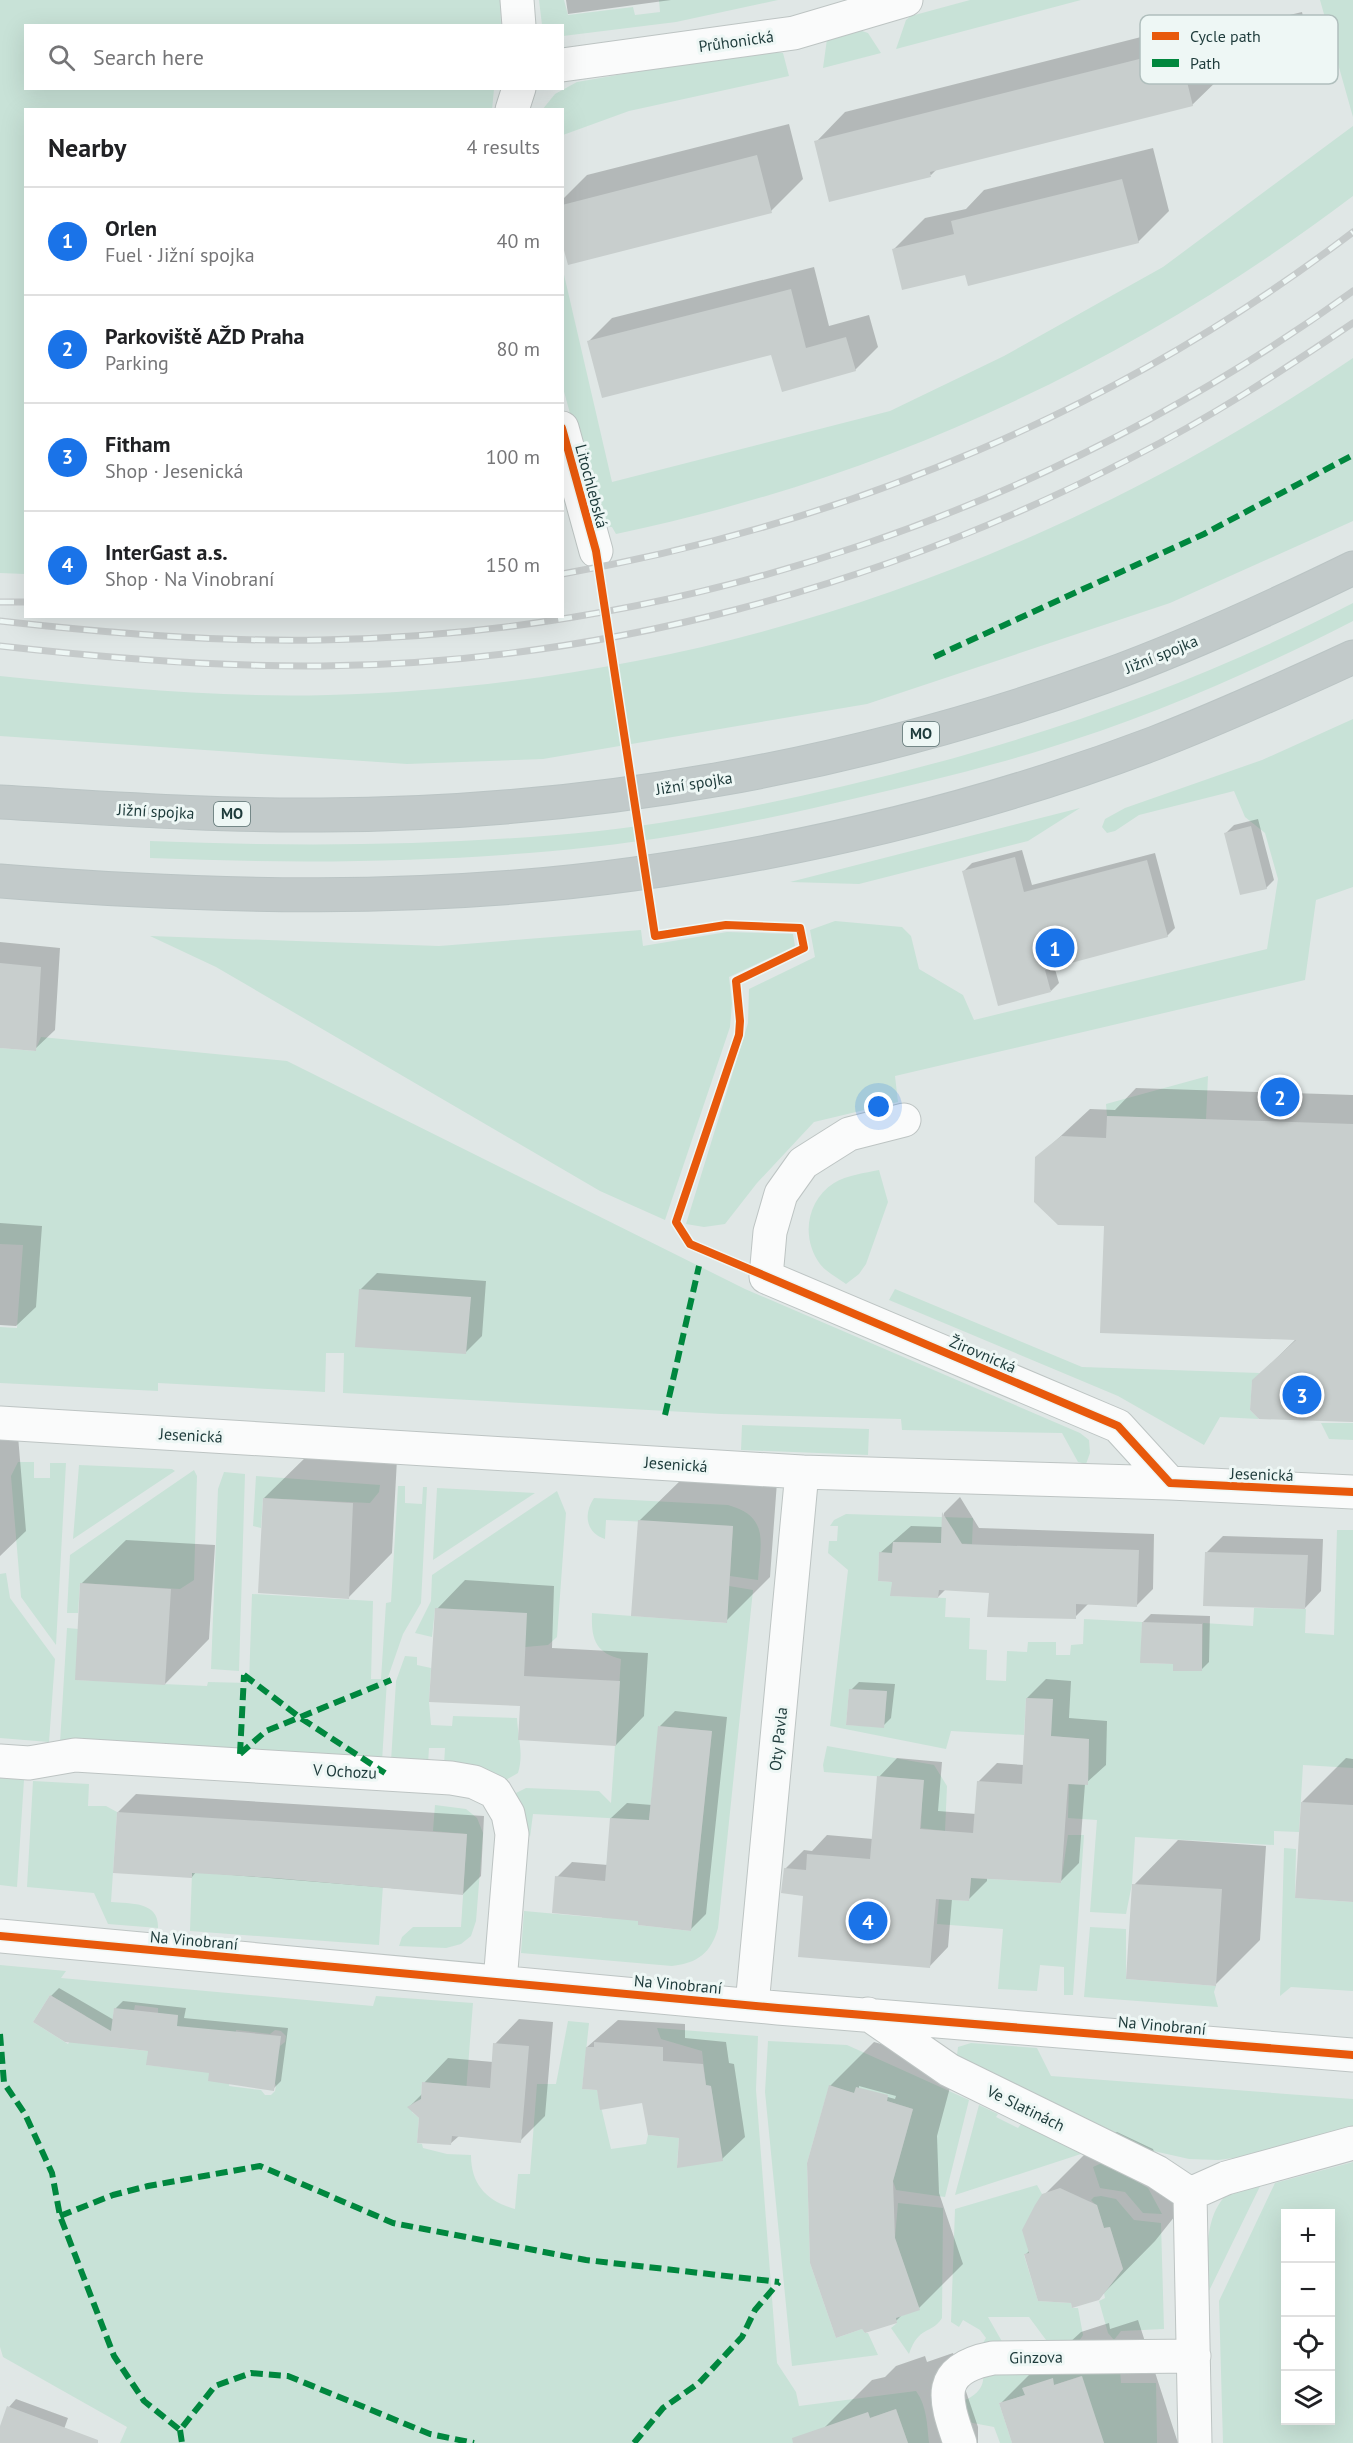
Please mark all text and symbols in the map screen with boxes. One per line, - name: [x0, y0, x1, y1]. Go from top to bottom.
- legend: [1140, 15, 1338, 84]
- search box: [24, 24, 564, 90]
- street label: Průhonická: [697, 26, 775, 56]
- text: Cycle path: [1190, 26, 1261, 46]
- icon: search: [45, 41, 78, 74]
- text: Search here: [93, 43, 204, 71]
- text: Path: [1190, 53, 1221, 73]
- text: Nearby: [48, 131, 126, 164]
- text: 4 results: [467, 134, 540, 160]
- text: Orlen: [105, 214, 157, 242]
- text: 1: [62, 228, 73, 254]
- text: 40 m: [497, 228, 540, 254]
- text: Fuel · Jižní spojka: [105, 242, 255, 268]
- text: Parkoviště AŽD Praha: [105, 322, 304, 350]
- text: 2: [62, 336, 73, 362]
- text: 80 m: [497, 336, 540, 362]
- text: Parking: [105, 350, 169, 376]
- text: Fitham: [105, 430, 170, 458]
- street label: Litochlebská: [571, 442, 613, 530]
- text: 3: [62, 444, 73, 470]
- text: 100 m: [486, 444, 540, 470]
- text: Shop · Jesenická: [105, 458, 244, 484]
- text: InterGast a.s.: [105, 538, 228, 566]
- text: 4: [62, 552, 73, 578]
- text: 150 m: [486, 552, 540, 578]
- text: Shop · Na Vinobraní: [105, 566, 274, 592]
- street label: Jižní spojka: [1121, 630, 1201, 678]
- road number: MO: [903, 722, 939, 746]
- street label: Jižní spojka: [653, 767, 734, 799]
- street label: Jižní spojka: [116, 799, 195, 823]
- road number: MO: [214, 802, 250, 826]
- pin: 1: [1036, 926, 1074, 970]
- pin: 2: [1260, 1074, 1300, 1120]
- your location: [864, 1092, 893, 1121]
- street label: Žirovnická: [947, 1331, 1019, 1377]
- pin: 3: [1282, 1372, 1322, 1418]
- street label: Jesenická: [158, 1423, 223, 1447]
- street label: Jesenická: [643, 1452, 708, 1476]
- street label: Jesenická: [1229, 1463, 1294, 1485]
- street label: Oty Pavla: [765, 1706, 791, 1772]
- street label: V Ochozu: [312, 1759, 377, 1783]
- pin: 4: [848, 1898, 888, 1944]
- street label: Na Vinobraní: [149, 1926, 239, 1954]
- street label: Na Vinobraní: [633, 1970, 723, 1998]
- street label: Na Vinobraní: [1117, 2011, 1207, 2039]
- street label: Ve Slatinách: [983, 2080, 1068, 2135]
- map controls: [1281, 2209, 1335, 2425]
- button: +: [1281, 2209, 1335, 2263]
- button: −: [1281, 2263, 1335, 2317]
- button: locate: [1281, 2317, 1335, 2371]
- street label: Ginzova: [1009, 2347, 1063, 2367]
- button: layers: [1281, 2371, 1335, 2425]

